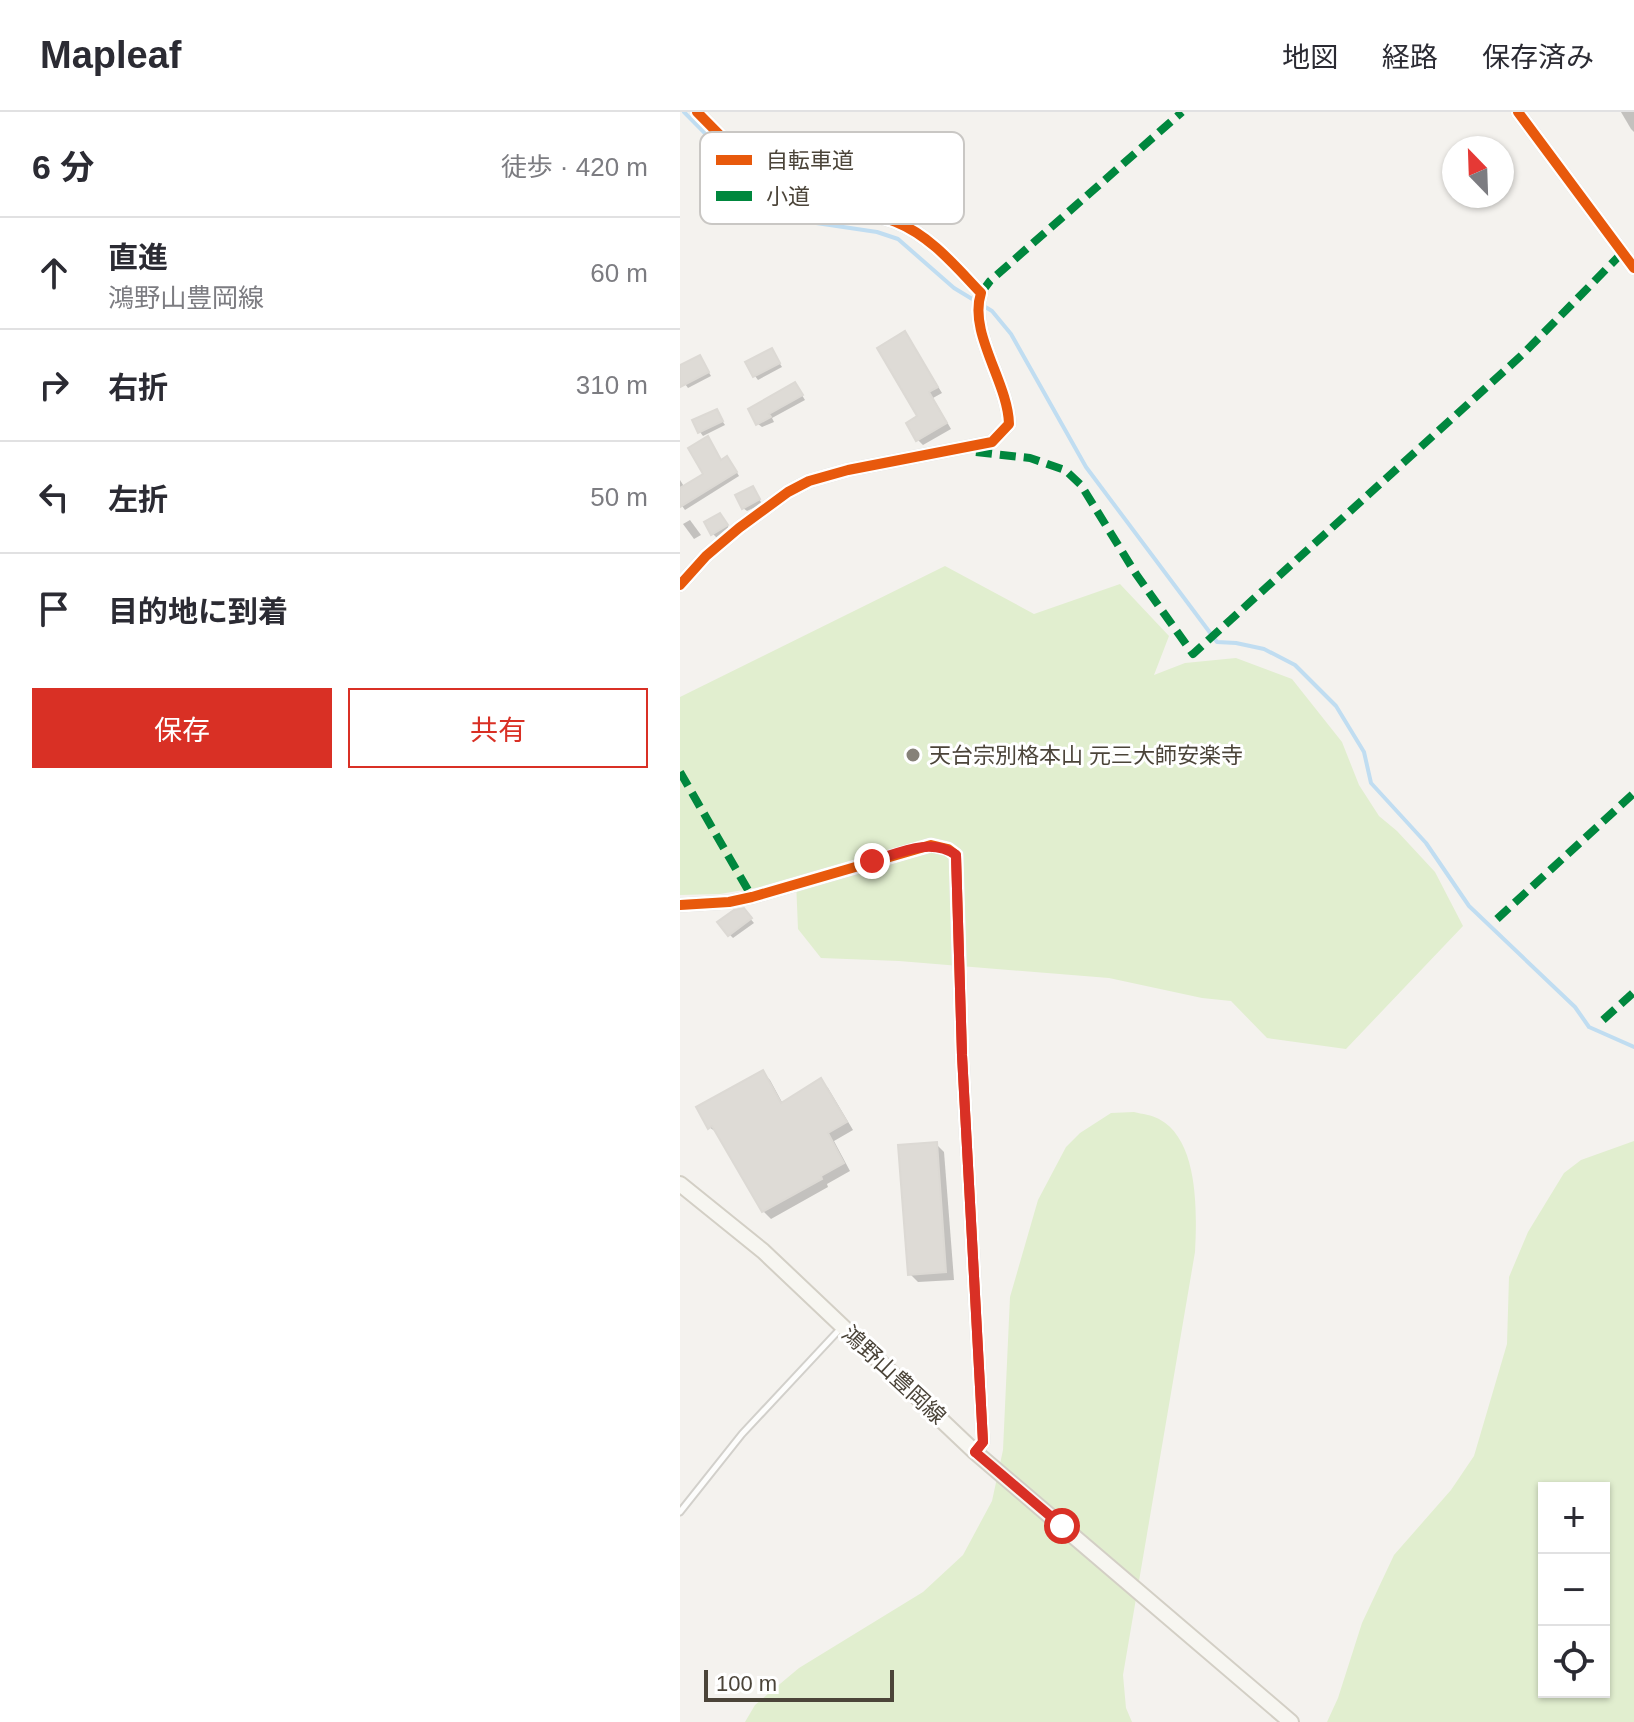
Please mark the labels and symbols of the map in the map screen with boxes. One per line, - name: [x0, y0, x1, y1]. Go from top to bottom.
- legend: [700, 132, 964, 224]
- north arrow: [1442, 136, 1514, 208]
- text: 自転車道: [766, 148, 854, 173]
- text: 小道: [766, 184, 810, 209]
- place label: 天台宗別格本山 元三大師安楽寺: [929, 743, 1243, 768]
- marker: 天台宗別格本山 元三大師安楽寺: [904, 746, 922, 764]
- route end: [854, 843, 890, 879]
- street label: 鴻野山豊岡線: [837, 1321, 951, 1429]
- route start: [1044, 1508, 1080, 1544]
- scale bar: [704, 1666, 894, 1702]

